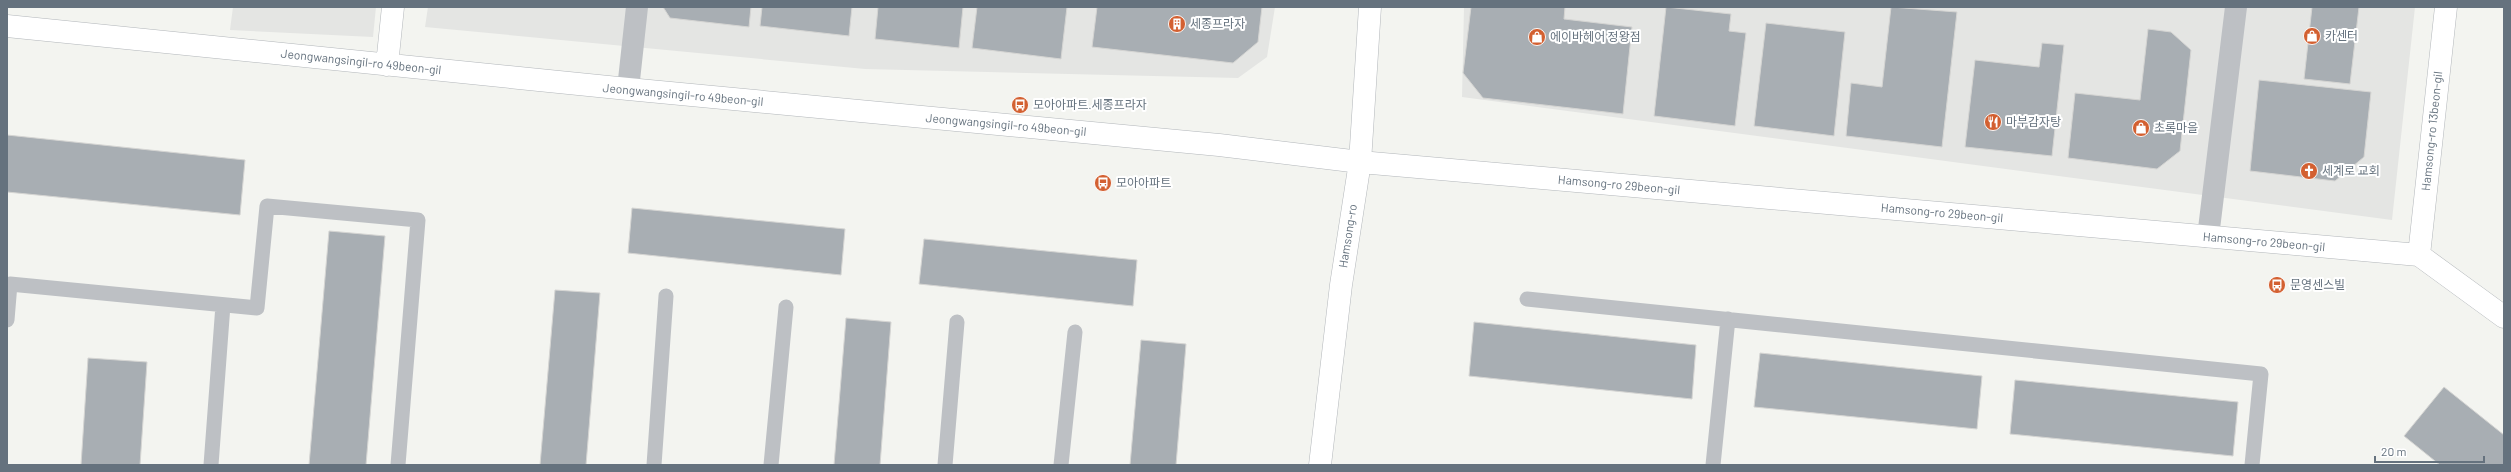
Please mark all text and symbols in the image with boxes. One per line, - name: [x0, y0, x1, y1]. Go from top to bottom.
- building icon: 세종프라자: [1167, 14, 1187, 34]
- place label: 세종프라자: [1190, 16, 1245, 30]
- shop icon: 카센터: [2302, 26, 2322, 46]
- shop icon: 에이바헤어 정왕점: [1527, 27, 1547, 47]
- place label: 카센터: [2325, 28, 2358, 42]
- place label: 에이바헤어 정왕점: [1550, 29, 1641, 43]
- street label: Jeongwangsingil-ro 49beon-gil: [280, 46, 442, 76]
- street label: Hamsong-ro 13beon-gil: [2418, 70, 2444, 191]
- street label: Jeongwangsingil-ro 49beon-gil: [602, 80, 764, 108]
- bus stop icon: 모아아파트.세종프라자: [1010, 95, 1030, 115]
- place label: 모아아파트.세종프라자: [1033, 97, 1147, 111]
- street label: Jeongwangsingil-ro 49beon-gil: [925, 110, 1087, 138]
- restaurant icon: 마부감자탕: [1983, 112, 2003, 132]
- place label: 마부감자탕: [2006, 114, 2061, 128]
- shop icon: 초록마을: [2131, 118, 2151, 138]
- place label: 초록마을: [2154, 120, 2198, 134]
- church icon: 세계로 교회: [2299, 161, 2319, 181]
- place label: 세계로 교회: [2322, 163, 2380, 177]
- street label: Hamsong-ro 29beon-gil: [1557, 172, 1681, 196]
- bus stop icon: 모아아파트: [1093, 173, 1113, 193]
- place label: 모아아파트: [1116, 175, 1171, 189]
- street label: Hamsong-ro 29beon-gil: [1880, 200, 2004, 224]
- street label: Hamsong-ro: [1335, 203, 1359, 269]
- street label: Hamsong-ro 29beon-gil: [2202, 229, 2326, 253]
- bus stop icon: 문영센스빌: [2267, 275, 2287, 295]
- place label: 문영센스빌: [2290, 277, 2345, 291]
- scale bar: [2375, 438, 2484, 464]
- text: 20 m: [2381, 444, 2407, 458]

